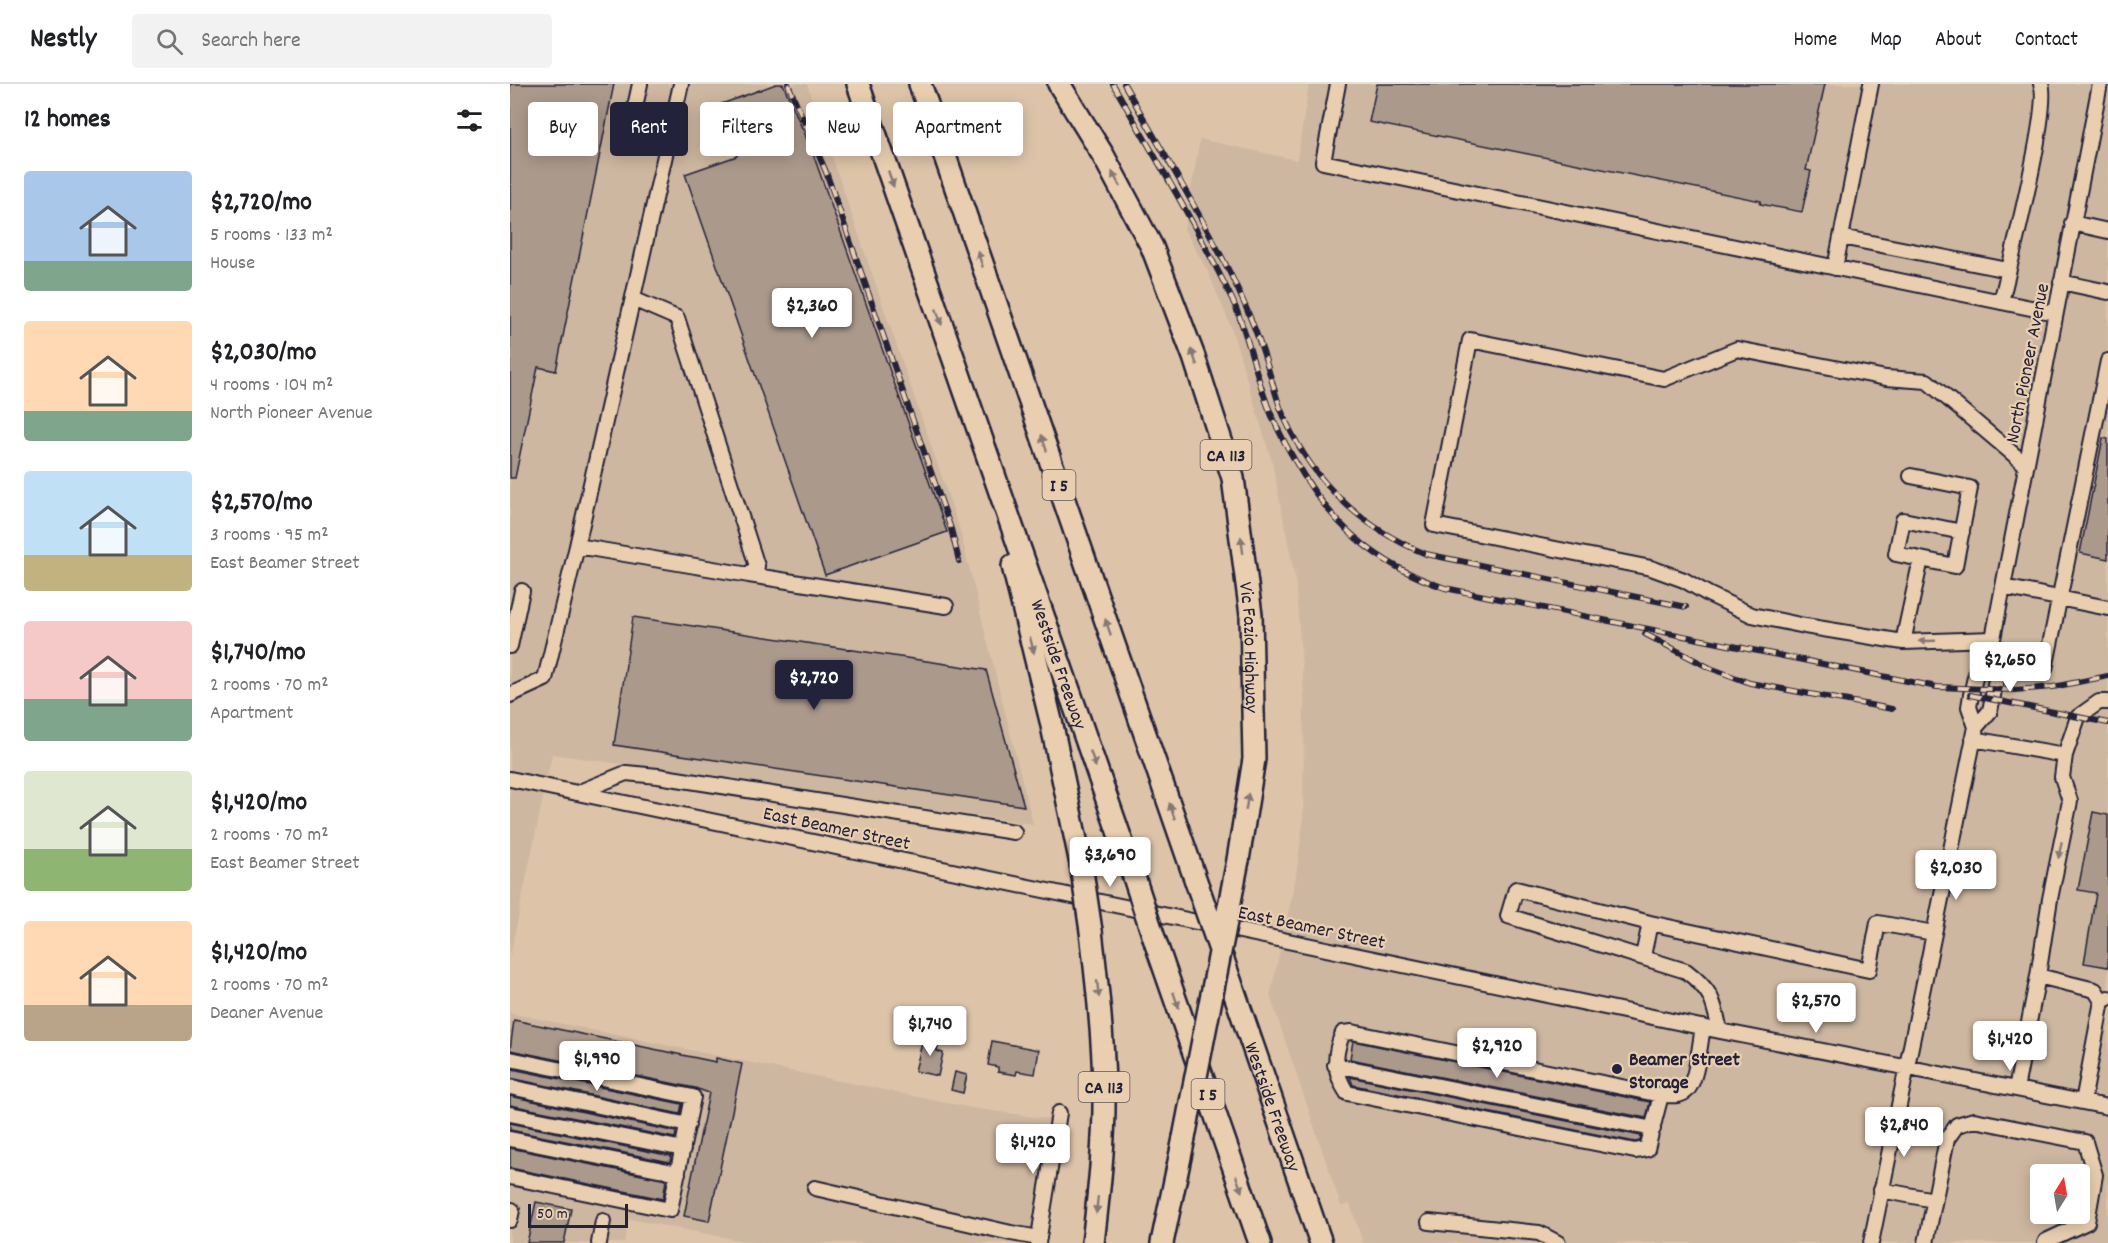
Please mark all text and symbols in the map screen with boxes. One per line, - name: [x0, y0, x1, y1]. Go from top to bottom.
- search box: [132, 14, 552, 68]
- text: Nestly: [30, 21, 96, 61]
- icon: search: [153, 25, 186, 58]
- text: Search here: [201, 26, 301, 57]
- text: Home: [1793, 26, 1837, 56]
- text: Map: [1870, 26, 1902, 56]
- text: About: [1935, 26, 1982, 56]
- text: Contact: [2015, 26, 2078, 56]
- text: 12 homes: [24, 102, 111, 139]
- chip: Buy: [528, 102, 598, 156]
- chip: Rent: [610, 102, 688, 156]
- chip: Filters: [700, 102, 794, 156]
- chip: New: [806, 102, 881, 156]
- chip: Apartment: [893, 102, 1023, 156]
- icon: filters: [453, 104, 486, 137]
- one-way arrow: [887, 170, 897, 188]
- one-way arrow: [1111, 170, 1121, 187]
- text: $2,720/mo: [210, 185, 312, 222]
- icon: home: [72, 195, 144, 267]
- text: 5 rooms · 133 m²: [210, 222, 333, 250]
- text: House: [210, 250, 255, 278]
- one-way arrow: [974, 250, 984, 268]
- street label: North Pioneer Avenue: [2000, 281, 2058, 446]
- pin: $2,360: [763, 288, 861, 339]
- text: $2,360: [786, 293, 838, 321]
- one-way arrow: [935, 308, 945, 326]
- text: $2,030/mo: [210, 335, 316, 372]
- icon: home: [72, 345, 144, 417]
- one-way arrow: [1189, 348, 1199, 366]
- text: 4 rooms · 104 m²: [210, 372, 333, 400]
- text: North Pioneer Avenue: [210, 400, 373, 428]
- one-way arrow: [1038, 434, 1048, 452]
- road number: CA 113: [1200, 440, 1252, 470]
- road number: I 5: [1042, 470, 1076, 500]
- text: $2,570/mo: [210, 485, 313, 522]
- icon: home: [72, 495, 144, 567]
- text: 3 rooms · 95 m²: [210, 522, 329, 550]
- one-way arrow: [1237, 536, 1247, 555]
- text: East Beamer Street: [210, 550, 360, 578]
- street label: Vic Fazio Highway: [1230, 580, 1264, 714]
- street label: Westside Freeway: [1022, 596, 1093, 734]
- one-way arrow: [1102, 618, 1112, 636]
- text: $1,740/mo: [210, 635, 306, 672]
- one-way arrow: [1028, 636, 1038, 654]
- one-way arrow: [1918, 636, 1937, 646]
- pin: $2,650: [1961, 642, 2059, 693]
- icon: home: [72, 645, 144, 717]
- text: $2,650: [1984, 647, 2036, 675]
- pin: $2,720: [765, 660, 863, 711]
- text: $2,720: [789, 665, 839, 693]
- text: 2 rooms · 70 m²: [210, 672, 329, 700]
- text: Apartment: [210, 700, 293, 728]
- one-way arrow: [1088, 750, 1098, 768]
- text: $1,420/mo: [210, 785, 307, 822]
- one-way arrow: [1243, 793, 1252, 812]
- icon: home: [72, 795, 144, 867]
- street label: East Beamer Street: [760, 801, 912, 859]
- one-way arrow: [1166, 802, 1176, 820]
- text: 2 rooms · 70 m²: [210, 822, 329, 850]
- pin: $3,690: [1061, 837, 1159, 888]
- one-way arrow: [2055, 841, 2064, 860]
- text: $3,690: [1084, 842, 1136, 870]
- text: East Beamer Street: [210, 850, 360, 878]
- pin: $2,030: [1907, 850, 2005, 901]
- text: $2,030: [1929, 855, 1983, 883]
- street label: East Beamer Street: [1235, 900, 1387, 958]
- text: $1,420/mo: [210, 935, 307, 972]
- icon: home: [72, 945, 144, 1017]
- text: 2 rooms · 70 m²: [210, 972, 329, 1000]
- one-way arrow: [1093, 980, 1102, 999]
- pin: $2,570: [1767, 983, 1865, 1034]
- text: $2,570: [1791, 988, 1841, 1016]
- one-way arrow: [1171, 991, 1181, 1009]
- text: Deaner Avenue: [210, 1000, 323, 1028]
- pin: $1,740: [881, 1006, 979, 1057]
- text: $1,740: [907, 1011, 953, 1039]
- pin: $1,420: [1961, 1021, 2059, 1072]
- text: $1,420: [1987, 1026, 2033, 1054]
- pin: $2,920: [1448, 1028, 1546, 1079]
- text: $2,920: [1471, 1033, 1523, 1061]
- street label: Westside Freeway: [1235, 1039, 1307, 1177]
- pin: $1,990: [548, 1041, 646, 1092]
- text: $1,990: [573, 1046, 621, 1074]
- place label: Beamer Street Storage: [1629, 1047, 1740, 1098]
- marker: Beamer Street Storage: [1610, 1062, 1624, 1076]
- road number: CA 113: [1078, 1072, 1130, 1102]
- road number: I 5: [1192, 1079, 1224, 1109]
- pin: $2,840: [1855, 1107, 1953, 1158]
- text: $2,840: [1879, 1112, 1929, 1140]
- pin: $1,420: [984, 1124, 1082, 1175]
- text: $1,420: [1010, 1129, 1056, 1157]
- north arrow: [2030, 1164, 2090, 1224]
- map controls: [2030, 1164, 2090, 1224]
- one-way arrow: [1235, 1175, 1245, 1193]
- one-way arrow: [1092, 1195, 1102, 1214]
- scale bar: [528, 1201, 628, 1228]
- text: 50 m: [537, 1203, 568, 1226]

